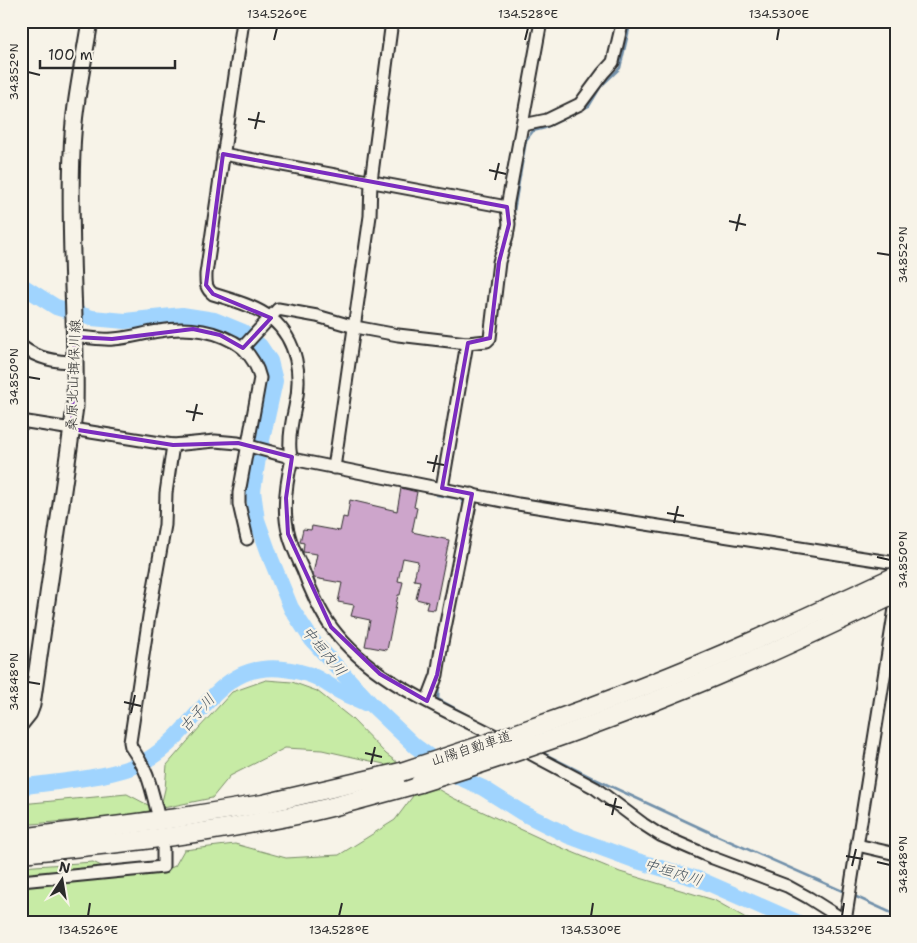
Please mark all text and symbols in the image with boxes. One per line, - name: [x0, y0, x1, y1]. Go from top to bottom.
- text: 134.526°E: [247, 6, 307, 22]
- text: 134.528°E: [498, 6, 558, 22]
- text: 134.530°E: [749, 6, 809, 22]
- scale bar: [40, 38, 175, 70]
- text: 34.852°N: [6, 43, 22, 101]
- text: 100 m: [48, 45, 93, 65]
- text: 34.852°N: [895, 226, 911, 284]
- street label: 桑原北山揖保川線: [62, 319, 84, 431]
- text: 34.850°N: [6, 348, 22, 406]
- text: 34.850°N: [895, 531, 911, 589]
- water label: 中垣内川: [297, 622, 351, 680]
- text: 34.848°N: [6, 653, 22, 711]
- water label: 古子川: [175, 690, 219, 736]
- street label: 山陽自動車道: [428, 726, 514, 770]
- text: 34.848°N: [895, 836, 911, 894]
- water label: 中垣内川: [641, 854, 705, 890]
- north arrow: [38, 856, 88, 906]
- text: N: [57, 857, 72, 877]
- text: 134.526°E: [58, 922, 118, 938]
- text: 134.528°E: [309, 922, 369, 938]
- text: 134.530°E: [561, 922, 621, 938]
- text: 134.532°E: [812, 922, 872, 938]

